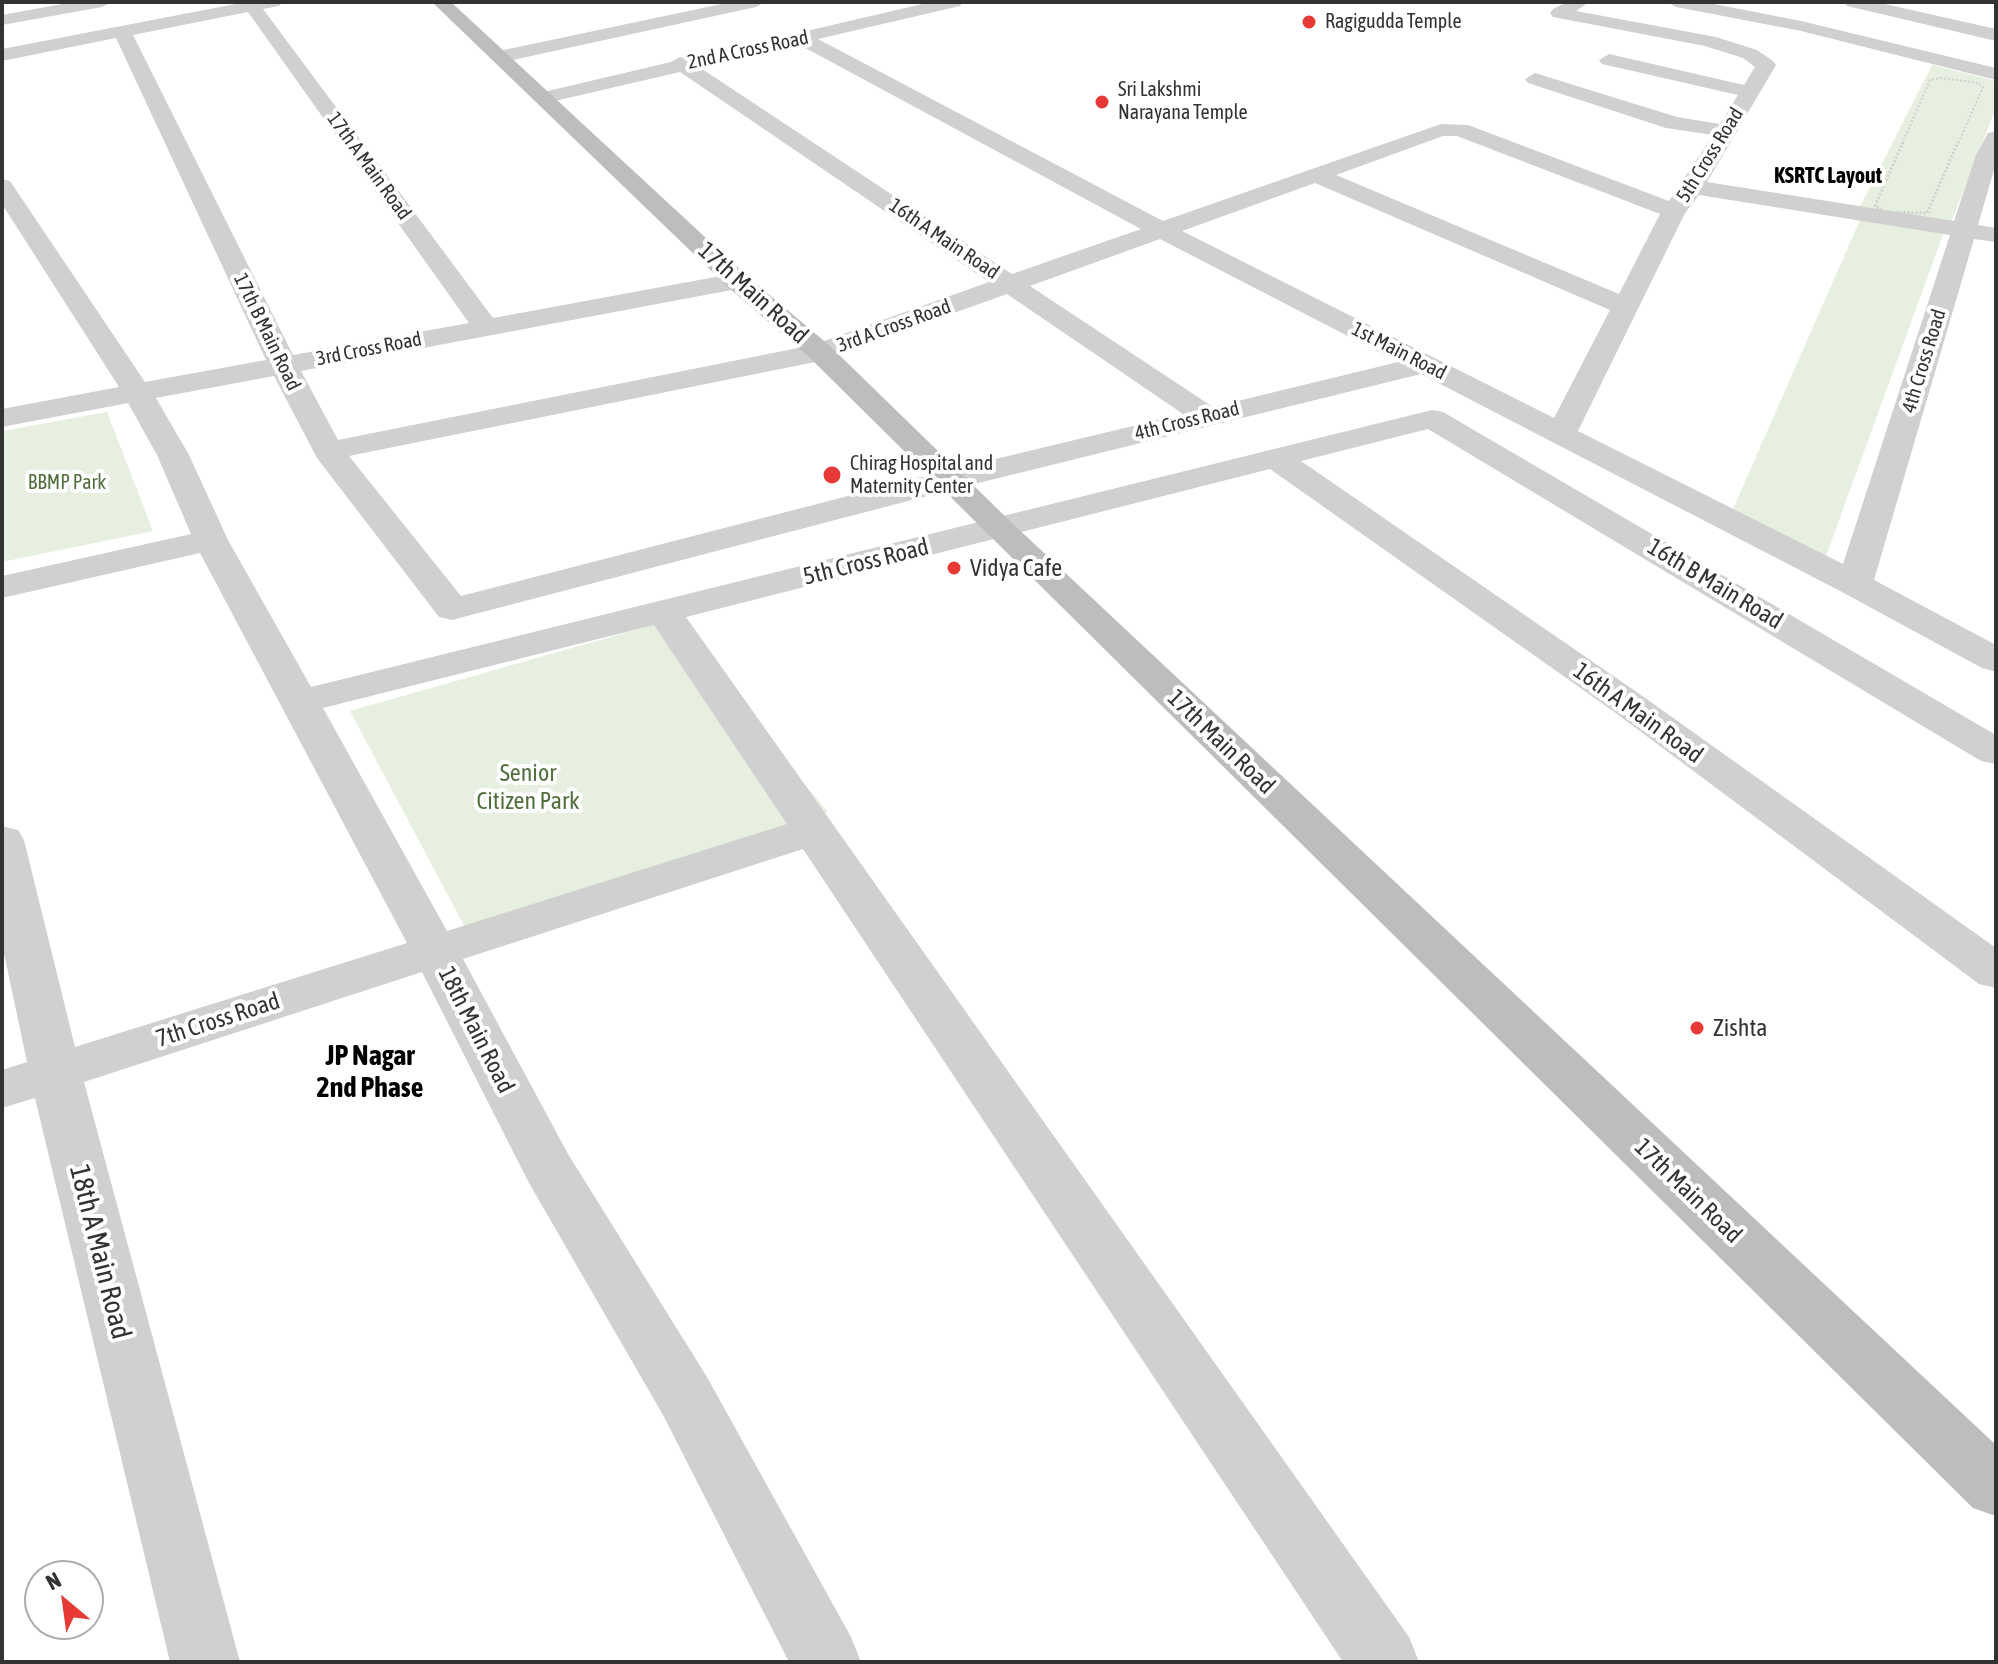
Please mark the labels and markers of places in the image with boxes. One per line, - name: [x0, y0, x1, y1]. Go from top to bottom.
- place label: Ragigudda Temple: [1325, 10, 1461, 34]
- marker: Ragigudda Temple: [1300, 13, 1318, 31]
- place label: Sri Lakshmi Narayana Temple: [1118, 78, 1248, 125]
- marker: Sri Lakshmi Narayana Temple: [1093, 93, 1111, 111]
- place label: Chirag Hospital and Maternity Center: [850, 452, 993, 499]
- marker: Chirag Hospital and Maternity Center: [821, 464, 843, 486]
- place label: Vidya Cafe: [970, 554, 1062, 582]
- marker: Vidya Cafe: [945, 559, 963, 577]
- place label: Zishta: [1713, 1014, 1768, 1042]
- marker: Zishta: [1688, 1019, 1706, 1037]

